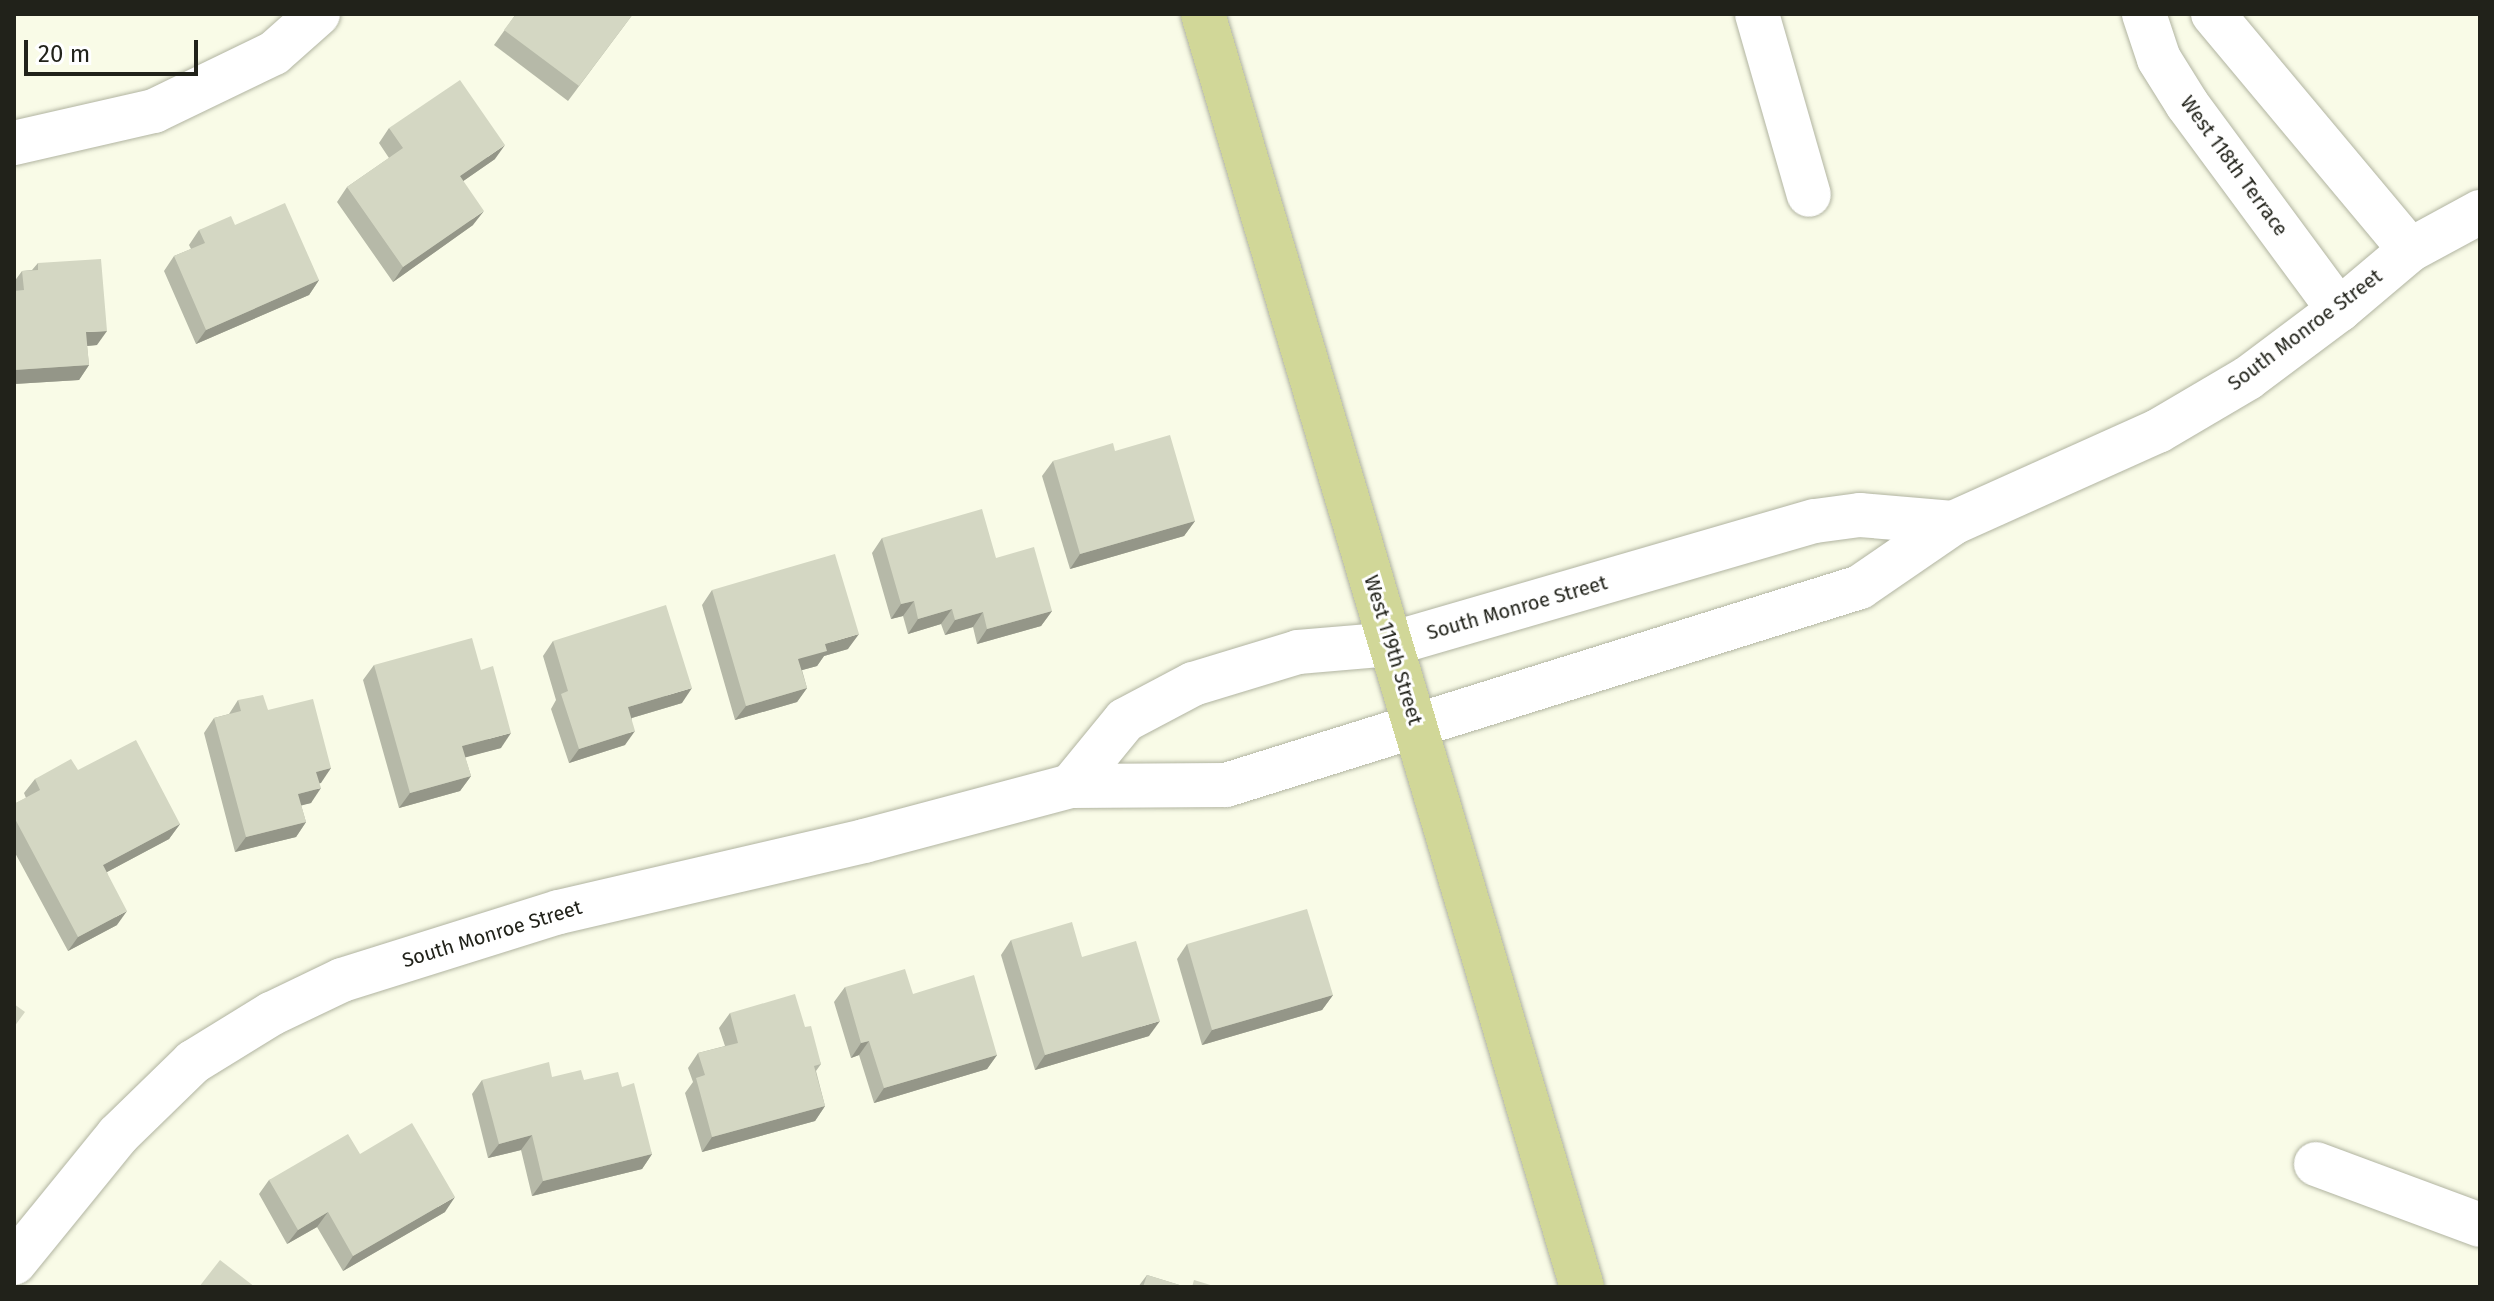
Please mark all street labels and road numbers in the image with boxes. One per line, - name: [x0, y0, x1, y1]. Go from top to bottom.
- street label: West 118th Terrace: [2175, 91, 2293, 241]
- street label: South Monroe Street: [2223, 264, 2387, 396]
- street label: South Monroe Street: [1424, 571, 1610, 645]
- street label: West 119th Street: [1359, 572, 1427, 728]
- street label: South Monroe Street: [399, 895, 585, 973]

